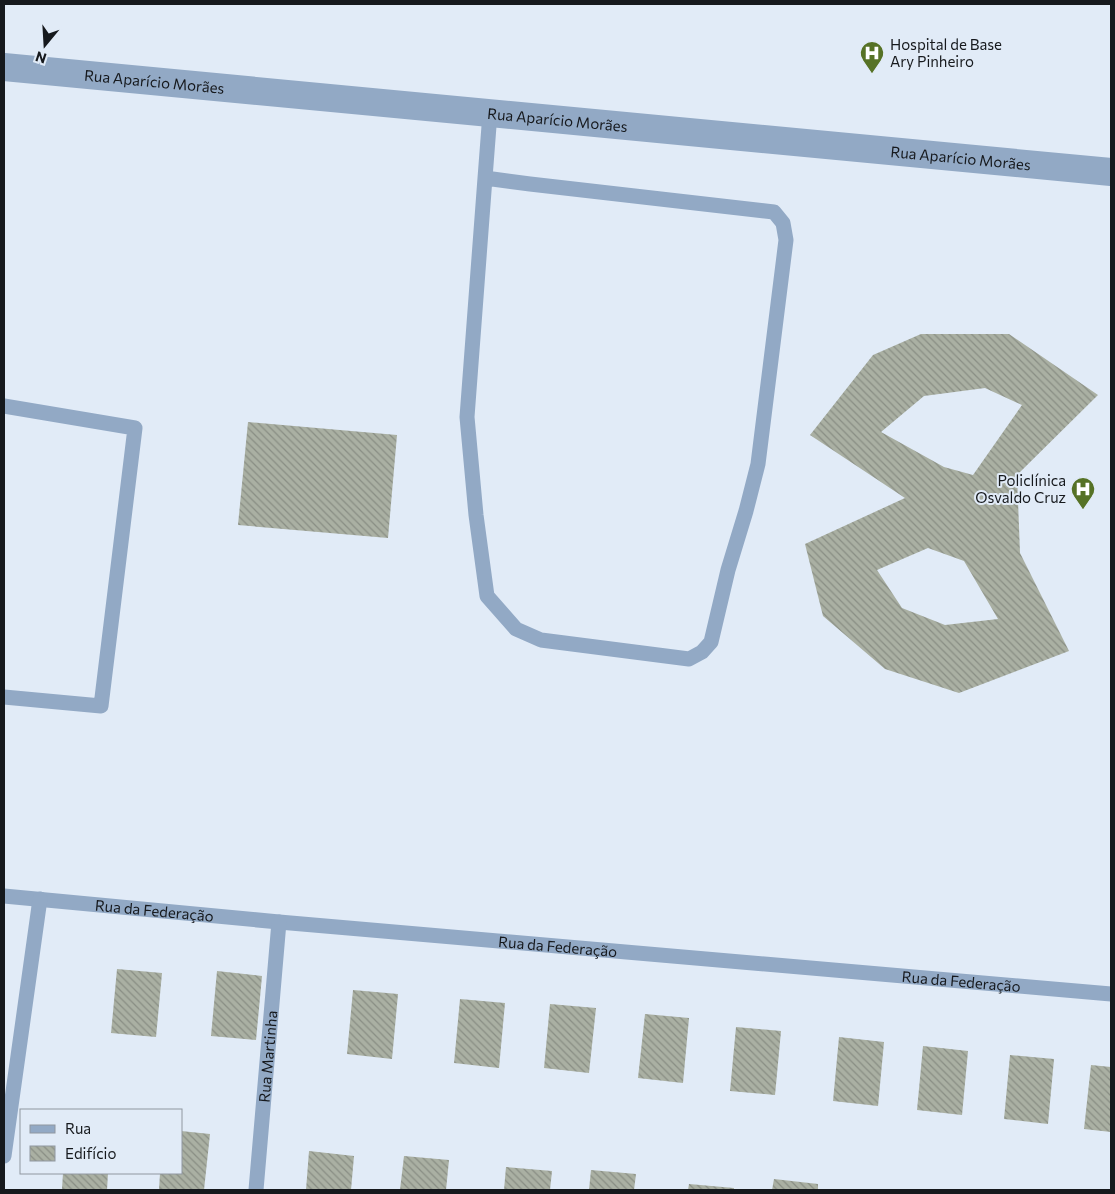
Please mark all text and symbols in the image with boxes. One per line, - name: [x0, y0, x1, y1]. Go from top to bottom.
- north arrow: [20, 20, 70, 70]
- place label: Hospital de Base Ary Pinheiro: [890, 35, 1002, 70]
- hospital icon: Hospital de Base Ary Pinheiro: [859, 40, 885, 74]
- text: N: [33, 48, 48, 68]
- street label: Rua Aparício Morães: [83, 66, 225, 97]
- street label: Rua Aparício Morães: [487, 104, 629, 135]
- street label: Rua Aparício Morães: [890, 142, 1032, 173]
- place label: Policlínica Osvaldo Cruz: [975, 471, 1066, 506]
- hospital icon: Policlínica Osvaldo Cruz: [1070, 476, 1096, 510]
- street label: Rua da Federação: [94, 896, 215, 925]
- street label: Rua da Federação: [498, 932, 618, 960]
- street label: Rua da Federação: [901, 967, 1021, 995]
- street label: Rua Martinha: [255, 1010, 280, 1103]
- legend: [20, 1109, 182, 1174]
- text: Rua: [65, 1119, 91, 1137]
- text: Edifício: [65, 1144, 116, 1162]

